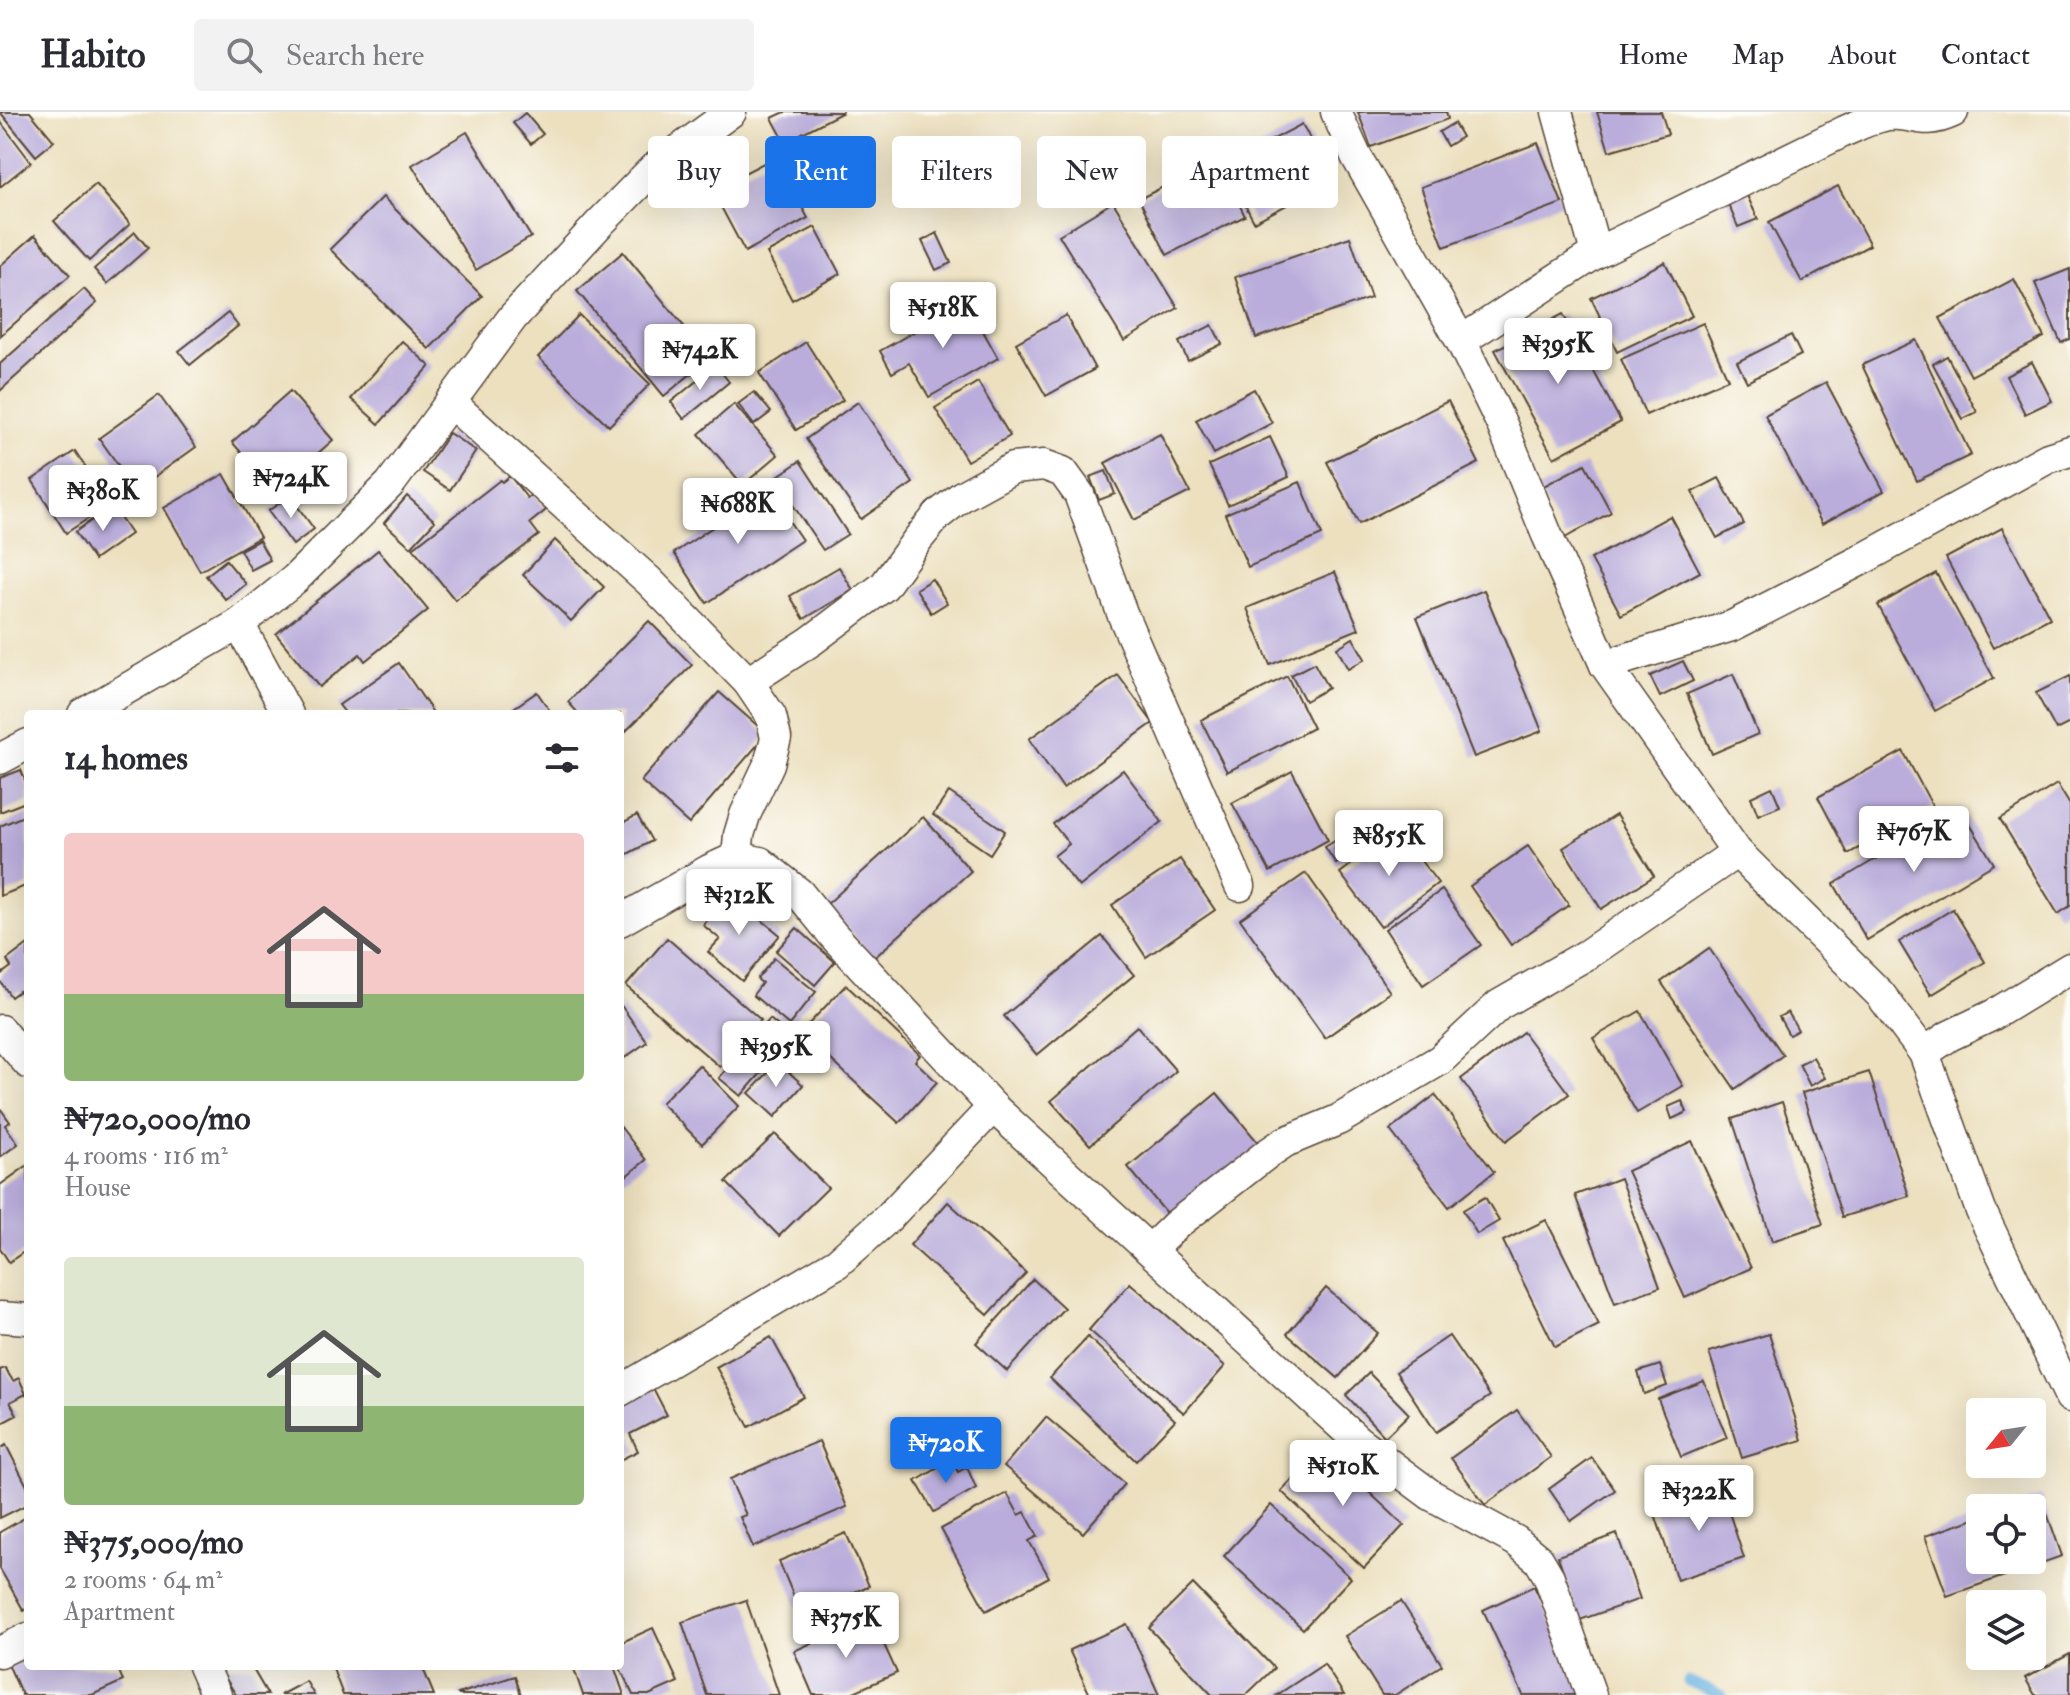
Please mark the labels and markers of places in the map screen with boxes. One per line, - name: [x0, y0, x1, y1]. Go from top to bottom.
- pin: ₦518K: [887, 282, 999, 350]
- pin: ₦395K: [1502, 318, 1614, 386]
- pin: ₦742K: [644, 324, 756, 392]
- pin: ₦724K: [235, 452, 347, 520]
- pin: ₦380K: [47, 465, 159, 533]
- pin: ₦688K: [682, 478, 794, 546]
- pin: ₦767K: [1858, 806, 1970, 874]
- pin: ₦855K: [1333, 810, 1445, 878]
- pin: ₦312K: [683, 869, 795, 937]
- pin: ₦395K: [720, 1021, 832, 1089]
- pin: ₦720K: [890, 1417, 1002, 1485]
- pin: ₦510K: [1287, 1440, 1399, 1508]
- pin: ₦322K: [1643, 1465, 1755, 1533]
- pin: ₦375K: [790, 1592, 902, 1660]

